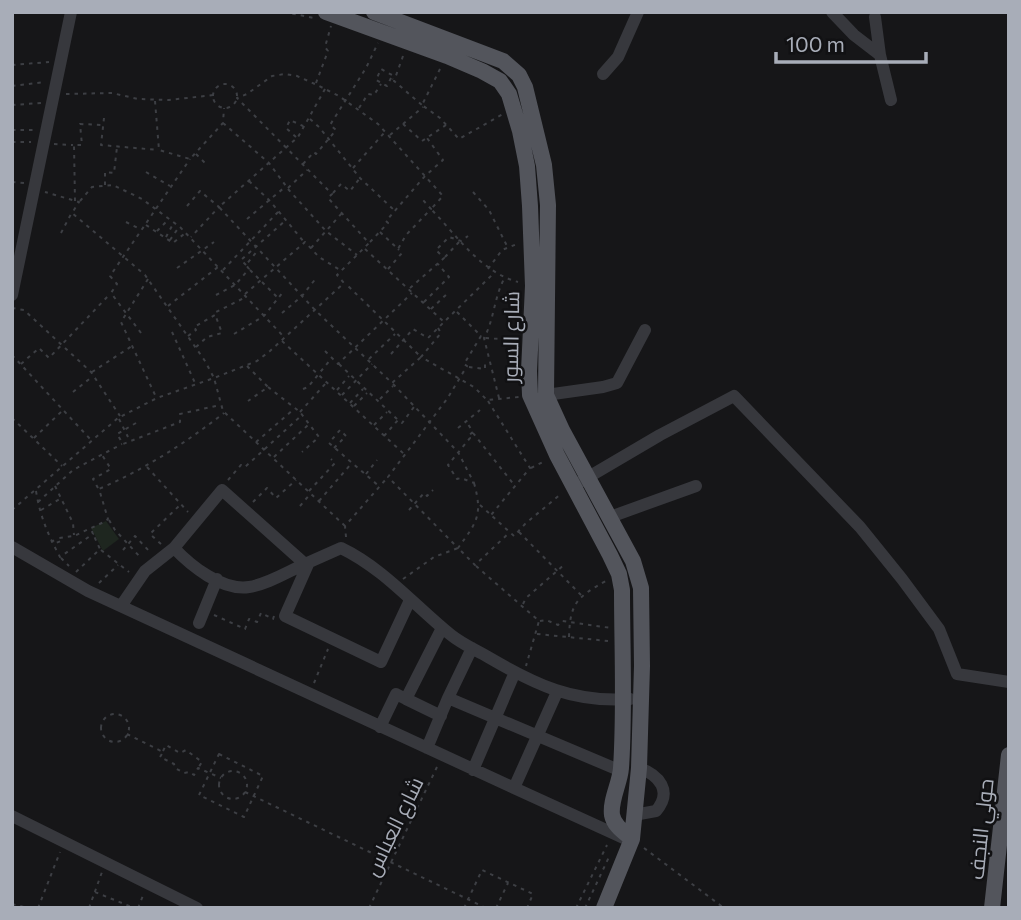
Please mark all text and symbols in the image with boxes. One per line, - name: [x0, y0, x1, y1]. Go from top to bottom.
- scale bar: [776, 21, 926, 65]
- text: 100 m: [786, 31, 845, 56]
- street label: شارع السور: [497, 291, 526, 384]
- street label: شارع العباس: [358, 772, 430, 881]
- street label: حولي النجف: [962, 777, 1003, 881]

